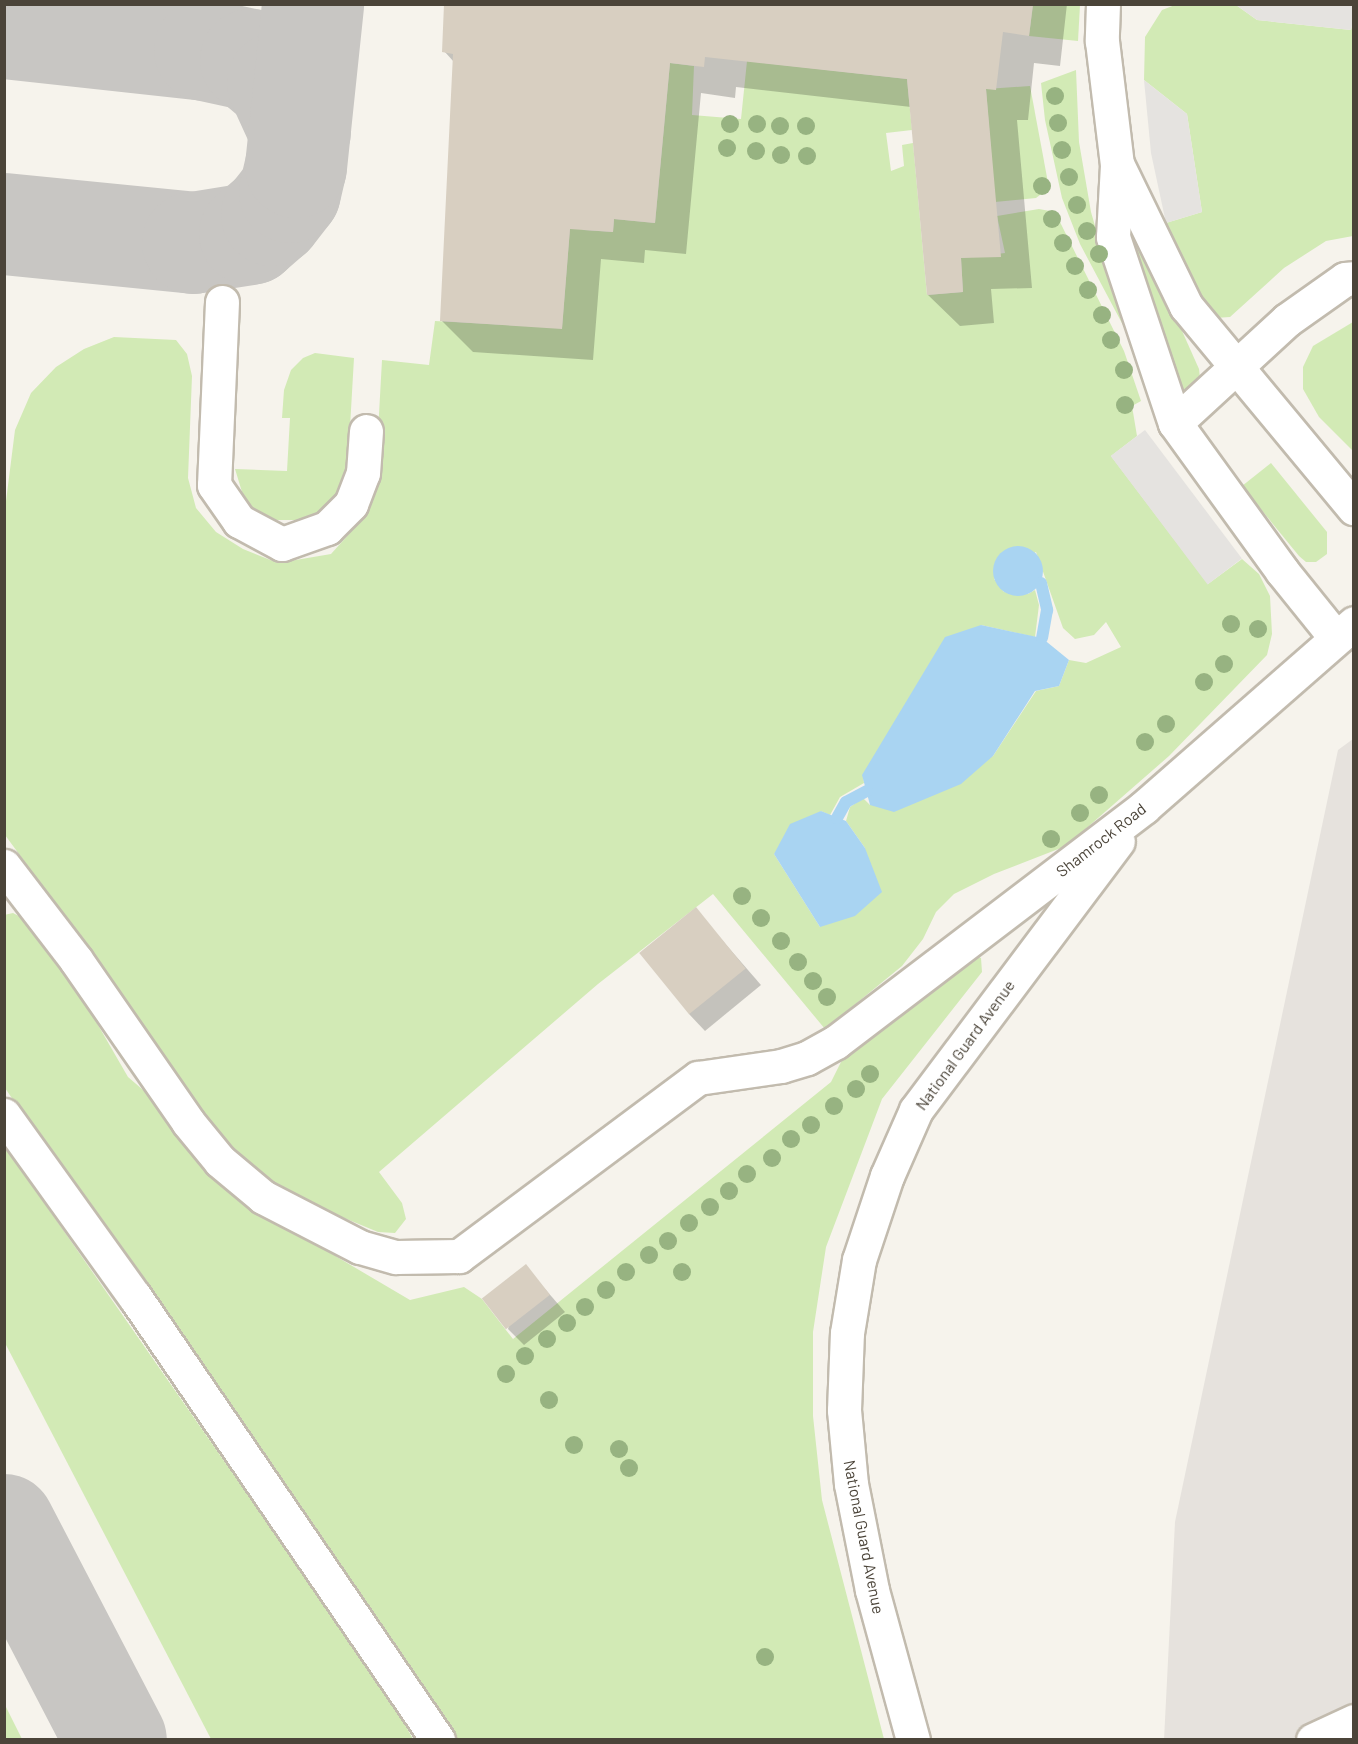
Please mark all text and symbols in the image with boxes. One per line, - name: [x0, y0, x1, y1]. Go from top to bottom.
- street label: Shamrock Road: [1052, 799, 1150, 881]
- street label: National Guard Avenue: [911, 976, 1019, 1114]
- street label: National Guard Avenue: [840, 1458, 888, 1616]

